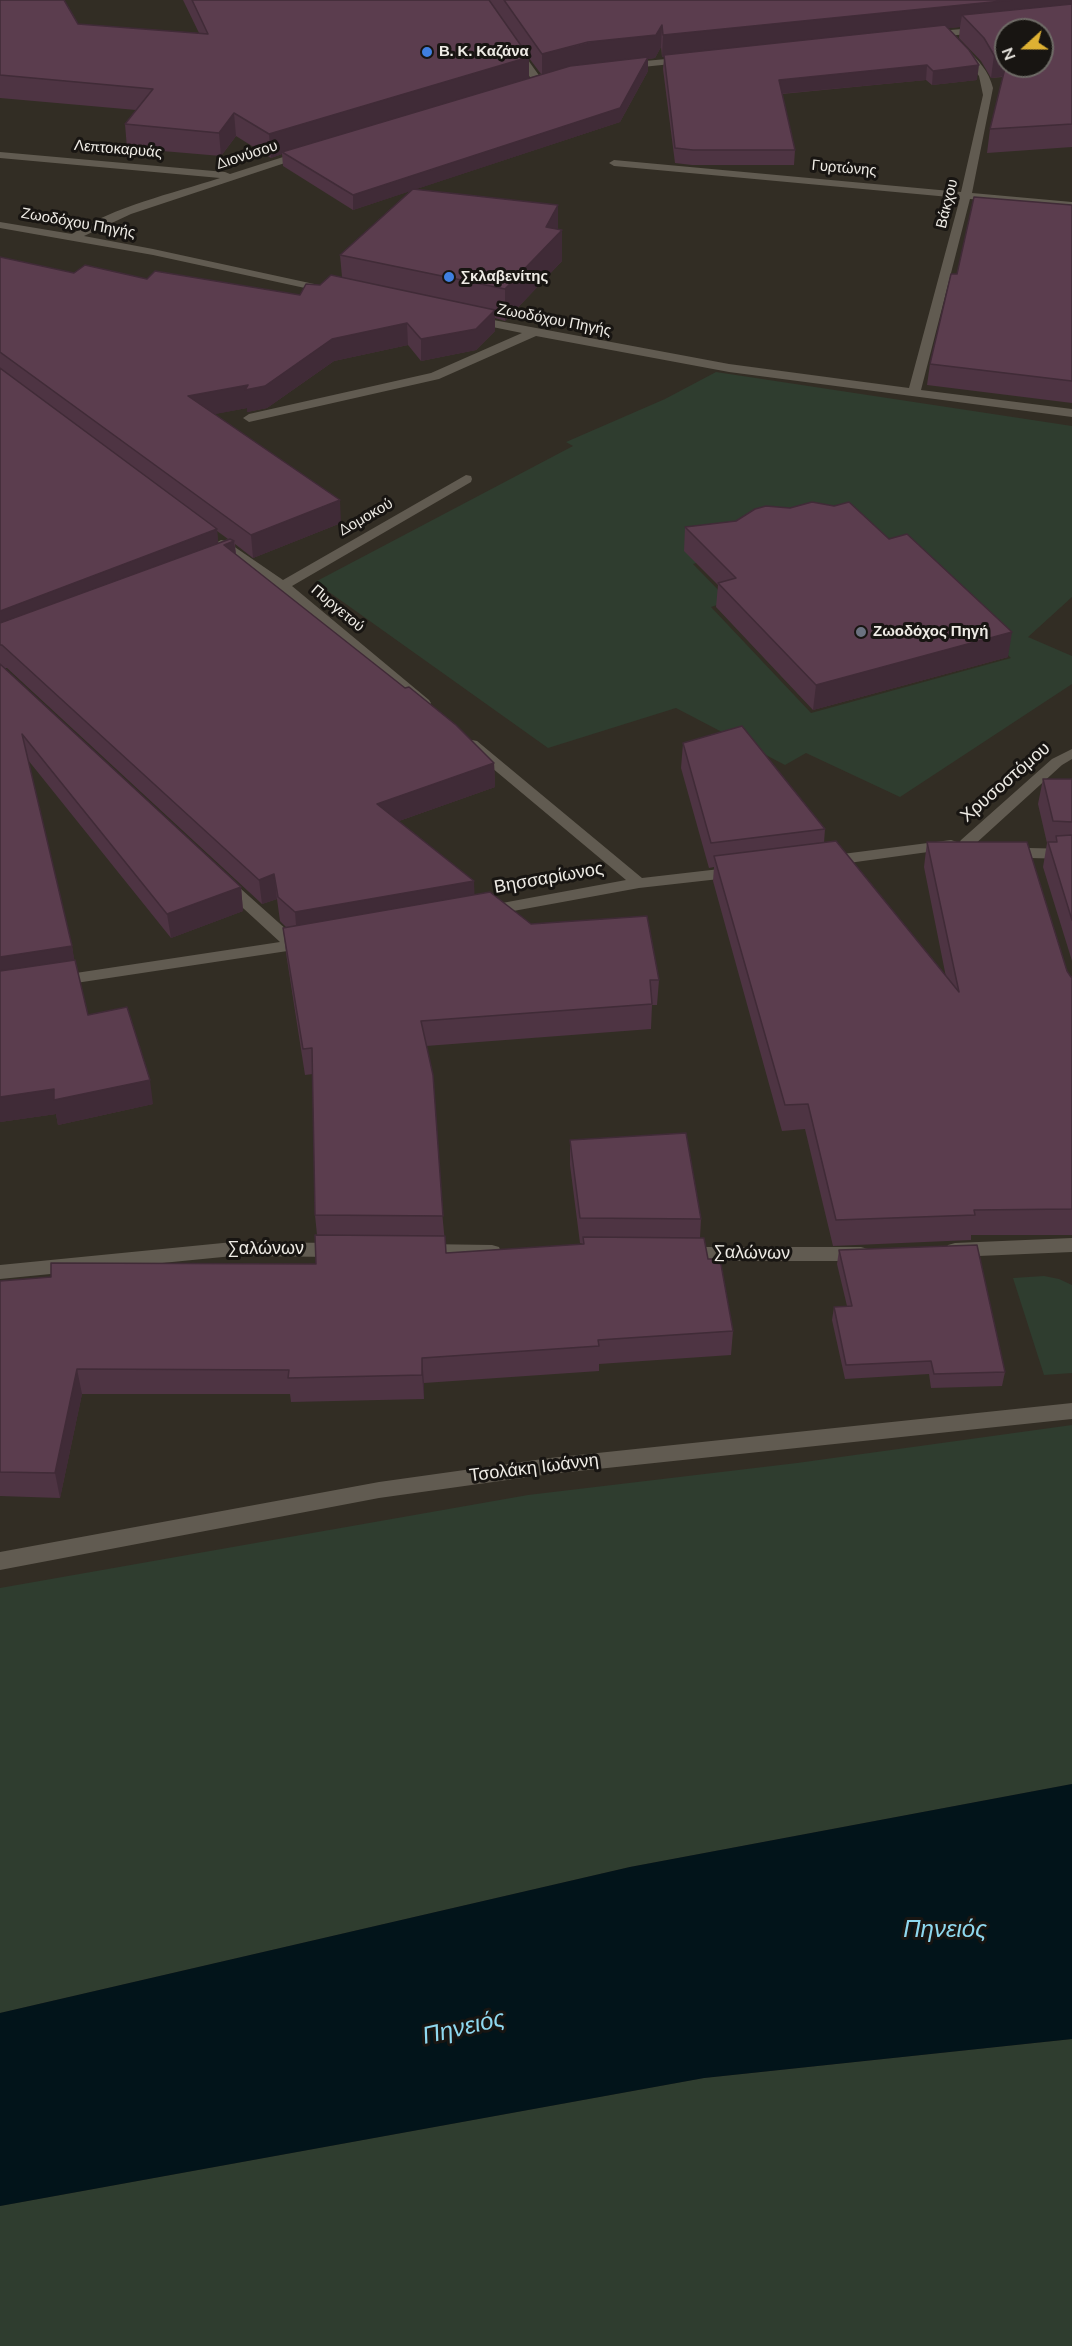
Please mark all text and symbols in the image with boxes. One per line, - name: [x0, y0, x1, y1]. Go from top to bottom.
- north arrow: [994, 18, 1054, 78]
- place label: Β. Κ. Καζάνα: [439, 43, 529, 61]
- text: N: [997, 44, 1021, 63]
- marker: Β. Κ. Καζάνα: [420, 45, 434, 59]
- street label: Λεπτοκαρυάς: [73, 137, 163, 163]
- street label: Διονύσου: [214, 138, 280, 174]
- street label: Γυρτώνης: [811, 157, 877, 181]
- street label: Βάκχου: [933, 177, 963, 231]
- street label: Ζωοδόχου Πηγής: [20, 205, 136, 243]
- place label: Σκλαβενίτης: [461, 268, 548, 286]
- marker: Σκλαβενίτης: [442, 270, 456, 284]
- street label: Ζωοδόχου Πηγής: [496, 301, 612, 341]
- street label: Δομοκού: [336, 495, 396, 541]
- street label: Πυργετού: [307, 582, 367, 636]
- place label: Ζωοδόχος Πηγή: [873, 623, 988, 641]
- marker: Ζωοδόχος Πηγή: [854, 625, 868, 639]
- street label: Χρυσοστόμου: [957, 738, 1055, 828]
- street label: Βησσαρίωνος: [493, 859, 605, 899]
- street label: Σαλώνων: [228, 1239, 304, 1261]
- street label: Σαλώνων: [714, 1243, 790, 1265]
- street label: Τσολάκη Ιωάννη: [468, 1450, 600, 1488]
- water label: Πηνειός: [903, 1917, 987, 1945]
- water label: Πηνειός: [420, 2006, 508, 2052]

